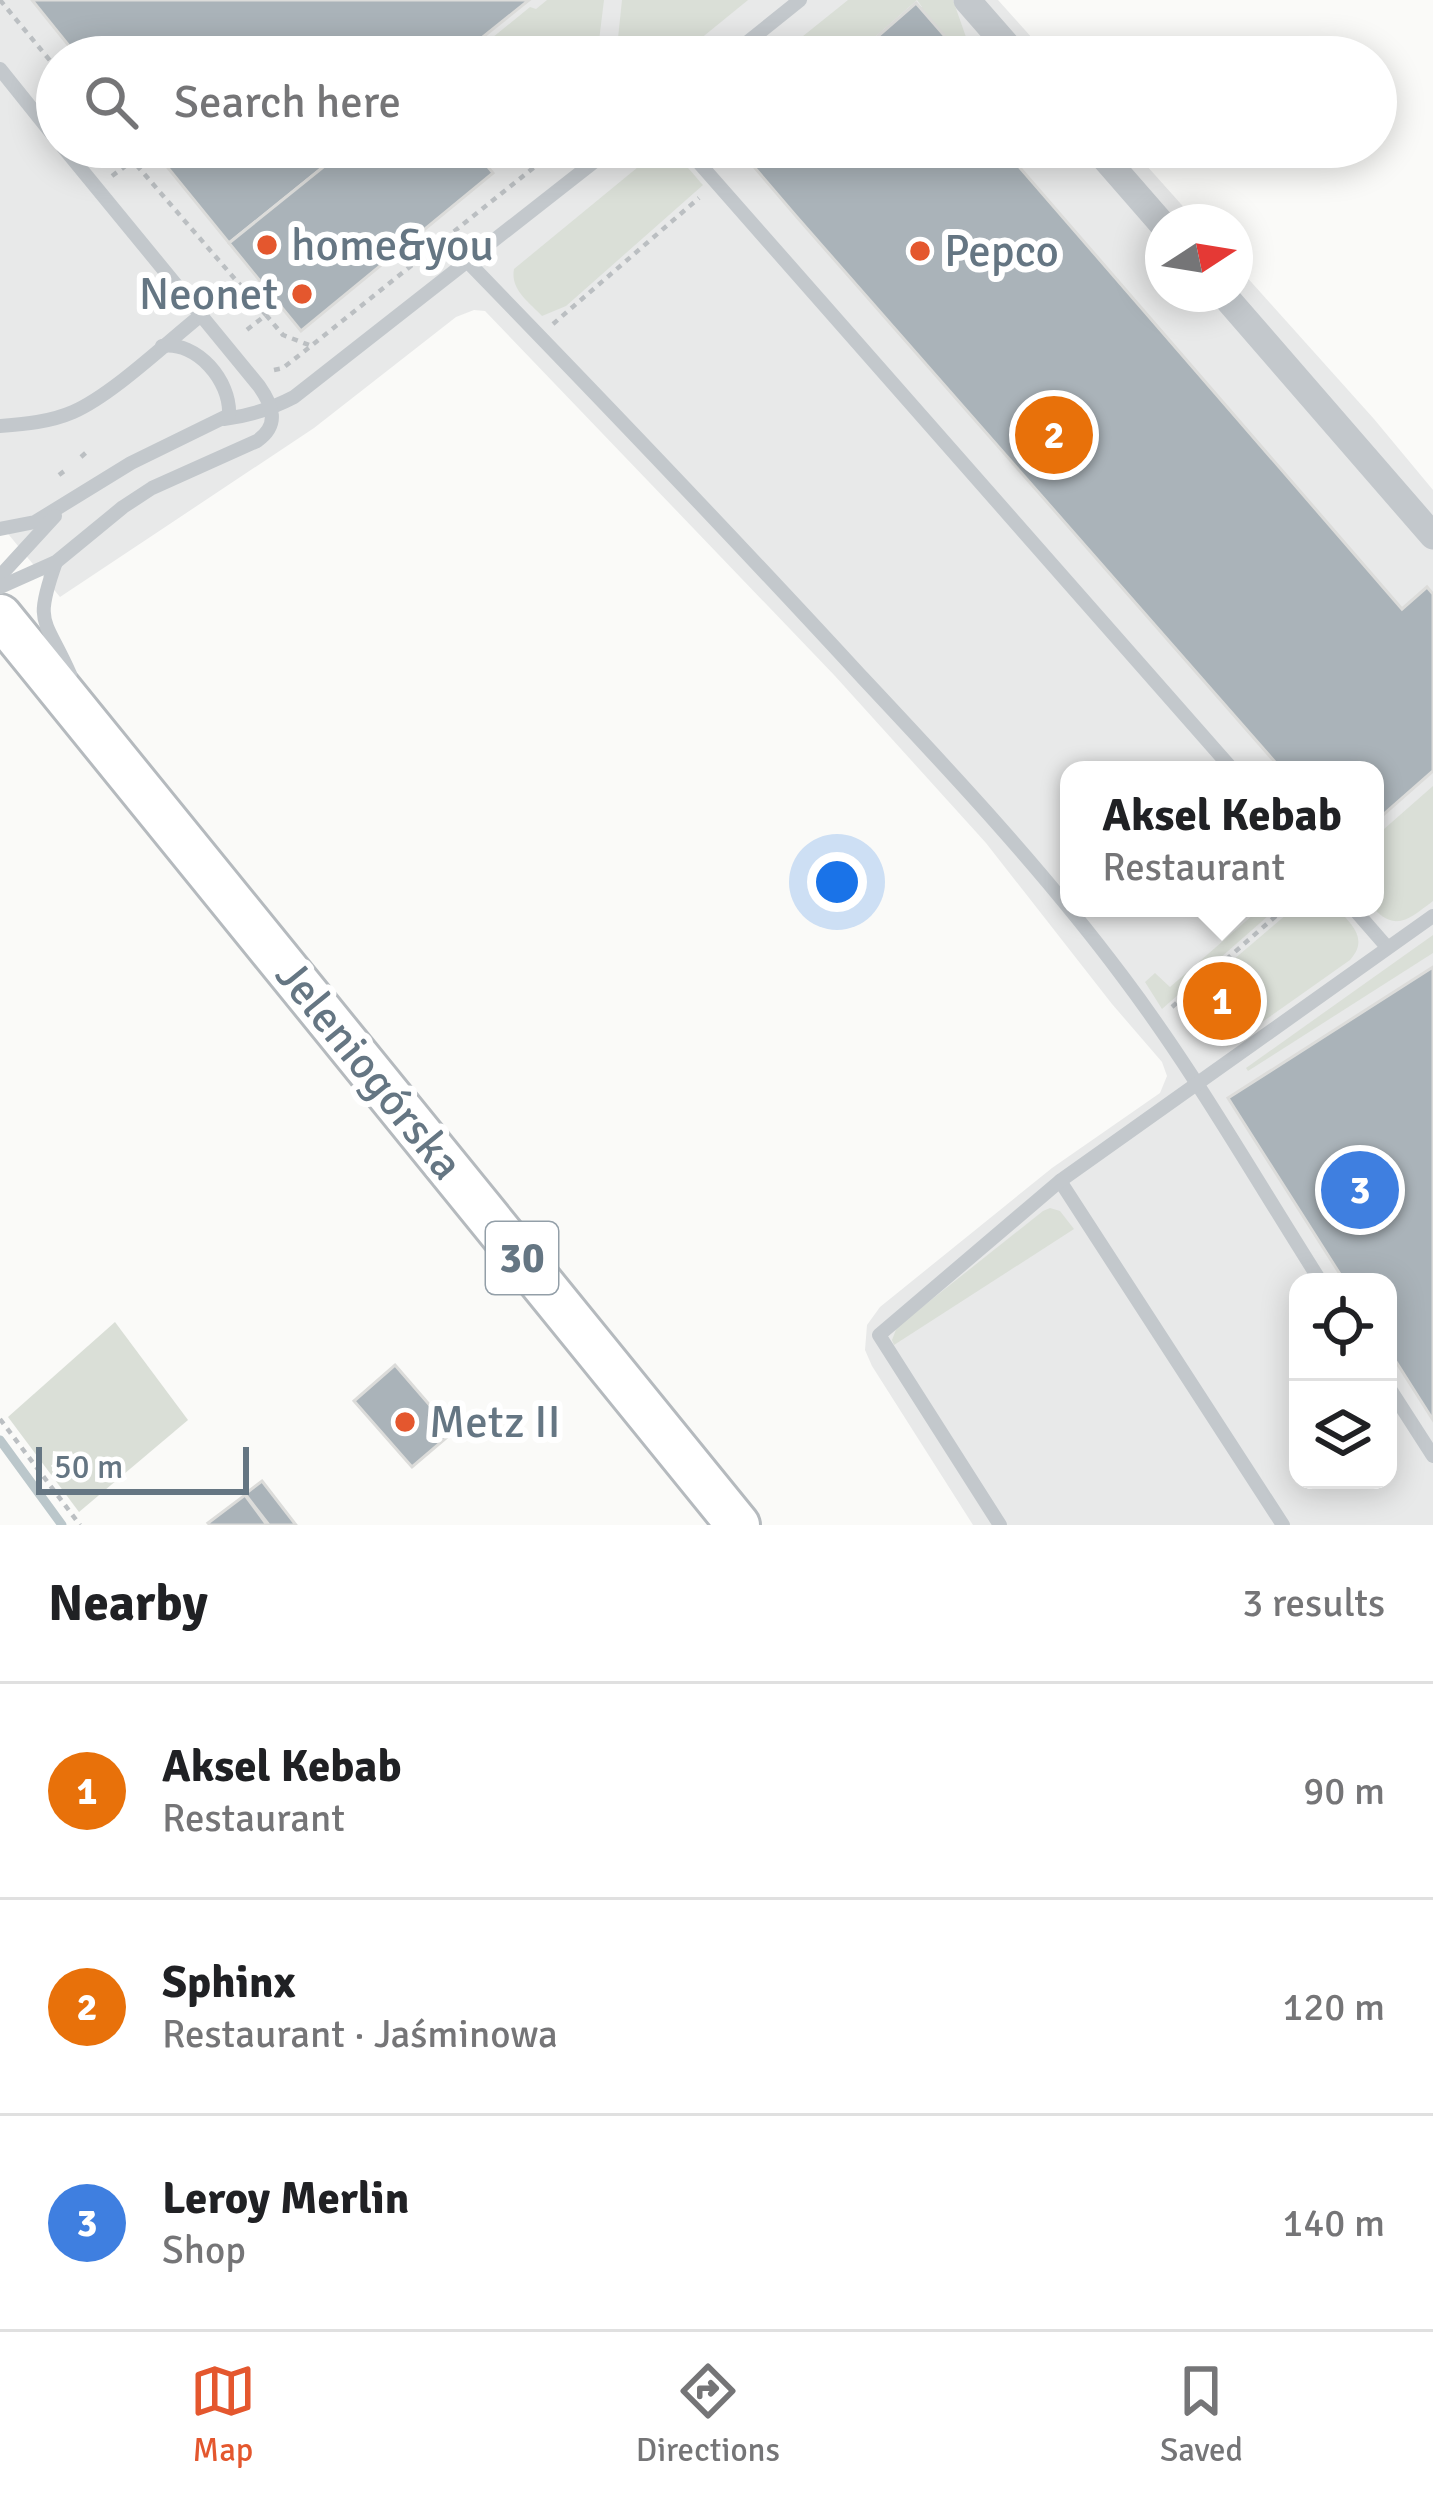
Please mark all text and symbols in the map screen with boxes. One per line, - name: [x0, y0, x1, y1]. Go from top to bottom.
- search box: [36, 36, 1397, 168]
- icon: search: [78, 69, 144, 135]
- text: Search here: [174, 75, 401, 130]
- north arrow: [1145, 204, 1253, 312]
- place label: home&you: [291, 218, 494, 273]
- place label: Pepco: [944, 224, 1059, 279]
- marker: home&you: [254, 232, 280, 258]
- marker: Pepco: [907, 238, 933, 264]
- place label: Neonet: [139, 267, 278, 322]
- marker: Neonet: [289, 281, 315, 307]
- pin: 2: [1015, 390, 1093, 480]
- popup: [1060, 761, 1384, 917]
- text: Aksel Kebab: [1102, 788, 1342, 843]
- text: Restaurant: [1102, 843, 1285, 891]
- your location: [807, 852, 867, 912]
- street label: Jeleniogórska: [264, 949, 474, 1191]
- pin: 1: [1183, 956, 1261, 1046]
- pin: 3: [1321, 1145, 1399, 1235]
- road number: 30: [486, 1222, 558, 1294]
- map controls: [1289, 1273, 1397, 1489]
- button: locate: [1289, 1273, 1397, 1381]
- button: layers: [1289, 1381, 1397, 1489]
- place label: Metz II: [429, 1395, 561, 1450]
- marker: Metz II: [392, 1409, 418, 1435]
- scale bar: [36, 1441, 249, 1494]
- text: 50 m: [54, 1447, 123, 1488]
- text: Nearby: [48, 1572, 208, 1635]
- text: 3 results: [1242, 1579, 1385, 1627]
- text: Aksel Kebab: [162, 1739, 402, 1794]
- text: 1: [76, 1767, 98, 1815]
- text: 90 m: [1303, 1767, 1385, 1815]
- text: Restaurant: [162, 1794, 345, 1842]
- text: Sphinx: [162, 1955, 295, 2010]
- text: 2: [76, 1983, 98, 2031]
- text: 120 m: [1282, 1983, 1385, 2031]
- text: Restaurant · Jaśminowa: [162, 2010, 558, 2058]
- text: Leroy Merlin: [162, 2171, 409, 2226]
- text: 3: [76, 2199, 98, 2247]
- text: 140 m: [1282, 2199, 1385, 2247]
- text: Shop: [162, 2226, 246, 2274]
- tab: Map: [190, 2358, 256, 2471]
- tab: Directions: [636, 2358, 780, 2471]
- tab: Saved: [1160, 2358, 1243, 2471]

